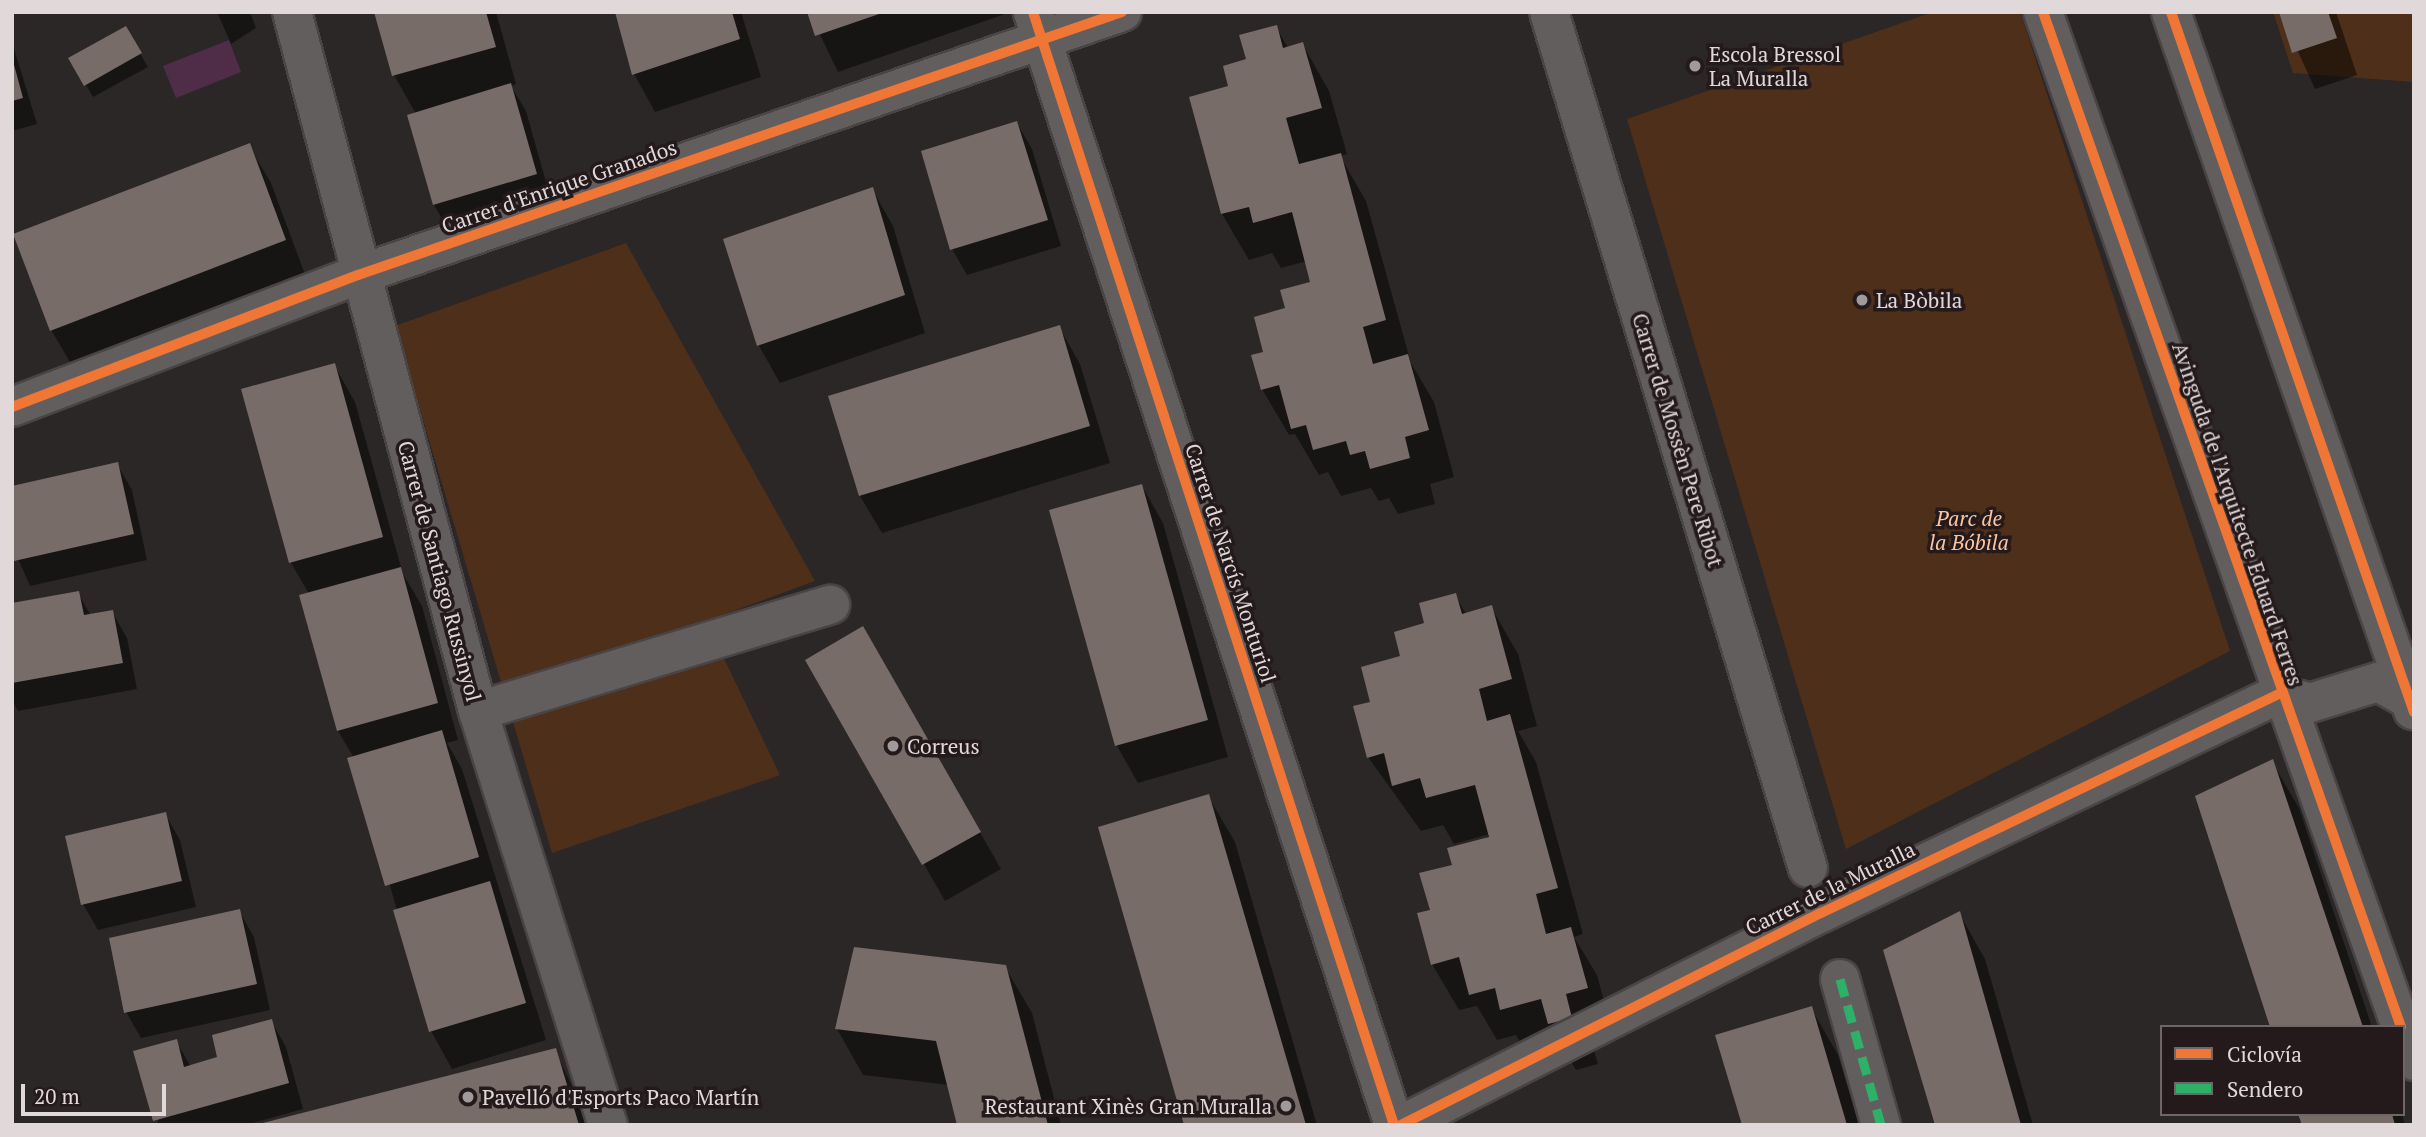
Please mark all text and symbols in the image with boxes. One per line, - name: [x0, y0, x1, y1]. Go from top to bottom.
- place label: Escola Bressol La Muralla: [1709, 41, 1841, 91]
- marker: Escola Bressol La Muralla: [1687, 58, 1703, 74]
- street label: Carrer d'Enrique Granados: [438, 134, 680, 238]
- place label: La Bòbila: [1876, 287, 1962, 313]
- marker: La Bòbila: [1854, 292, 1870, 308]
- street label: Carrer de Mossèn Pere Ribot: [1627, 310, 1729, 570]
- street label: Avinguda de l'Arquitecte Eduard Ferres: [2167, 339, 2309, 689]
- street label: Carrer de Santiago Russinyol: [393, 438, 487, 704]
- street label: Carrer de Narcís Monturiol: [1180, 440, 1282, 686]
- park label: Parc de la Bóbila: [1929, 505, 2009, 555]
- place label: Correus: [907, 733, 979, 759]
- marker: Correus: [885, 738, 901, 754]
- street label: Carrer de la Muralla: [1741, 836, 1919, 940]
- legend: [2160, 1025, 2405, 1116]
- text: Ciclovía: [2227, 1040, 2302, 1068]
- scale bar: [24, 1070, 170, 1114]
- text: Sendero: [2227, 1075, 2303, 1103]
- text: 20 m: [34, 1082, 80, 1110]
- place label: Pavelló d'Esports Paco Martín: [482, 1084, 759, 1110]
- marker: Pavelló d'Esports Paco Martín: [460, 1089, 476, 1105]
- place label: Restaurant Xinès Gran Muralla: [984, 1093, 1272, 1119]
- marker: Restaurant Xinès Gran Muralla: [1278, 1098, 1294, 1114]

